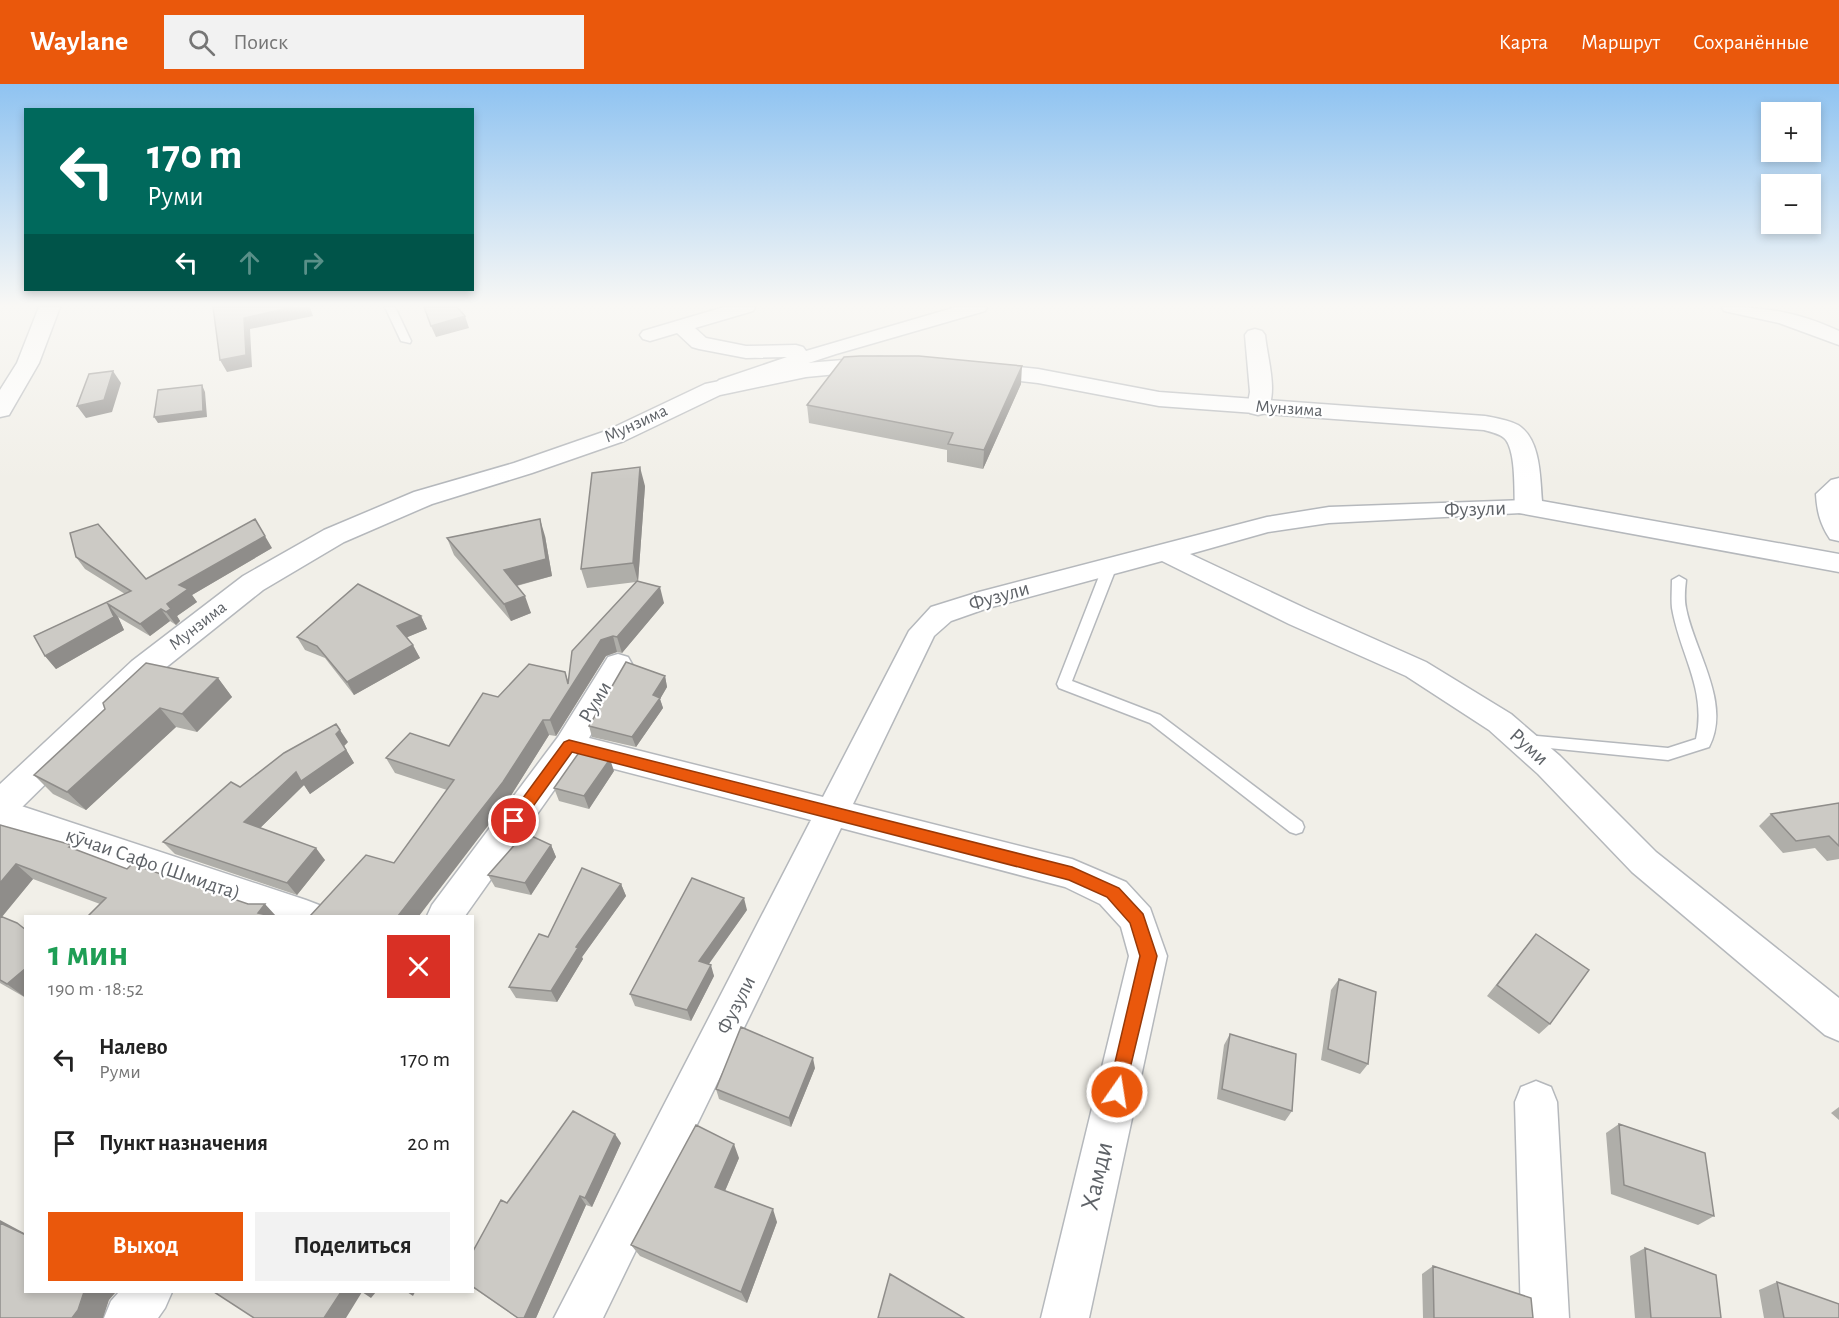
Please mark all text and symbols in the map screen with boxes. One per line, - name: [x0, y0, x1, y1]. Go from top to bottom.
- search box: [164, 15, 584, 69]
- icon: search: [185, 26, 218, 59]
- text: Waylane: [30, 28, 128, 56]
- text: Поиск: [233, 31, 288, 53]
- text: Карта: [1499, 32, 1548, 53]
- text: Маршрут: [1581, 32, 1660, 53]
- text: Сохранённые: [1693, 32, 1809, 53]
- map controls: [1761, 102, 1821, 234]
- button: +: [1761, 102, 1821, 162]
- icon: left: [48, 132, 126, 210]
- text: 170 m: [147, 134, 242, 176]
- button: −: [1761, 174, 1821, 234]
- text: Руми: [147, 183, 204, 210]
- icon: left: [170, 246, 203, 279]
- icon: ahead: [233, 246, 266, 279]
- icon: right: [296, 246, 329, 279]
- street label: Мунзима: [1255, 398, 1323, 420]
- street label: Мунзима: [602, 402, 670, 446]
- street label: Фузули: [1444, 497, 1506, 521]
- street label: Фузули: [966, 577, 1032, 615]
- street label: Мунзима: [166, 598, 230, 654]
- street label: Руми: [575, 678, 615, 726]
- street label: Руми: [1506, 724, 1552, 770]
- pin: [488, 795, 539, 846]
- icon: arrive: [497, 804, 530, 837]
- street label: кӯчаи Сафо (Шмидта): [63, 824, 243, 904]
- button: close: [387, 935, 450, 998]
- text: 1 мин: [48, 936, 128, 972]
- street label: Фузули: [713, 973, 759, 1037]
- text: 190 m · 18:52: [48, 979, 144, 999]
- text: Налево: [99, 1036, 168, 1058]
- icon: left: [48, 1043, 81, 1076]
- text: 170 m: [400, 1048, 450, 1070]
- position arrow: [1085, 1060, 1149, 1124]
- text: Руми: [99, 1062, 141, 1082]
- icon: arrive: [48, 1127, 81, 1160]
- text: Пункт назначения: [99, 1132, 268, 1154]
- text: 20 m: [407, 1132, 450, 1154]
- street label: Хамди: [1077, 1139, 1117, 1213]
- button: Выход: [48, 1212, 243, 1281]
- button: Поделиться: [255, 1212, 450, 1281]

